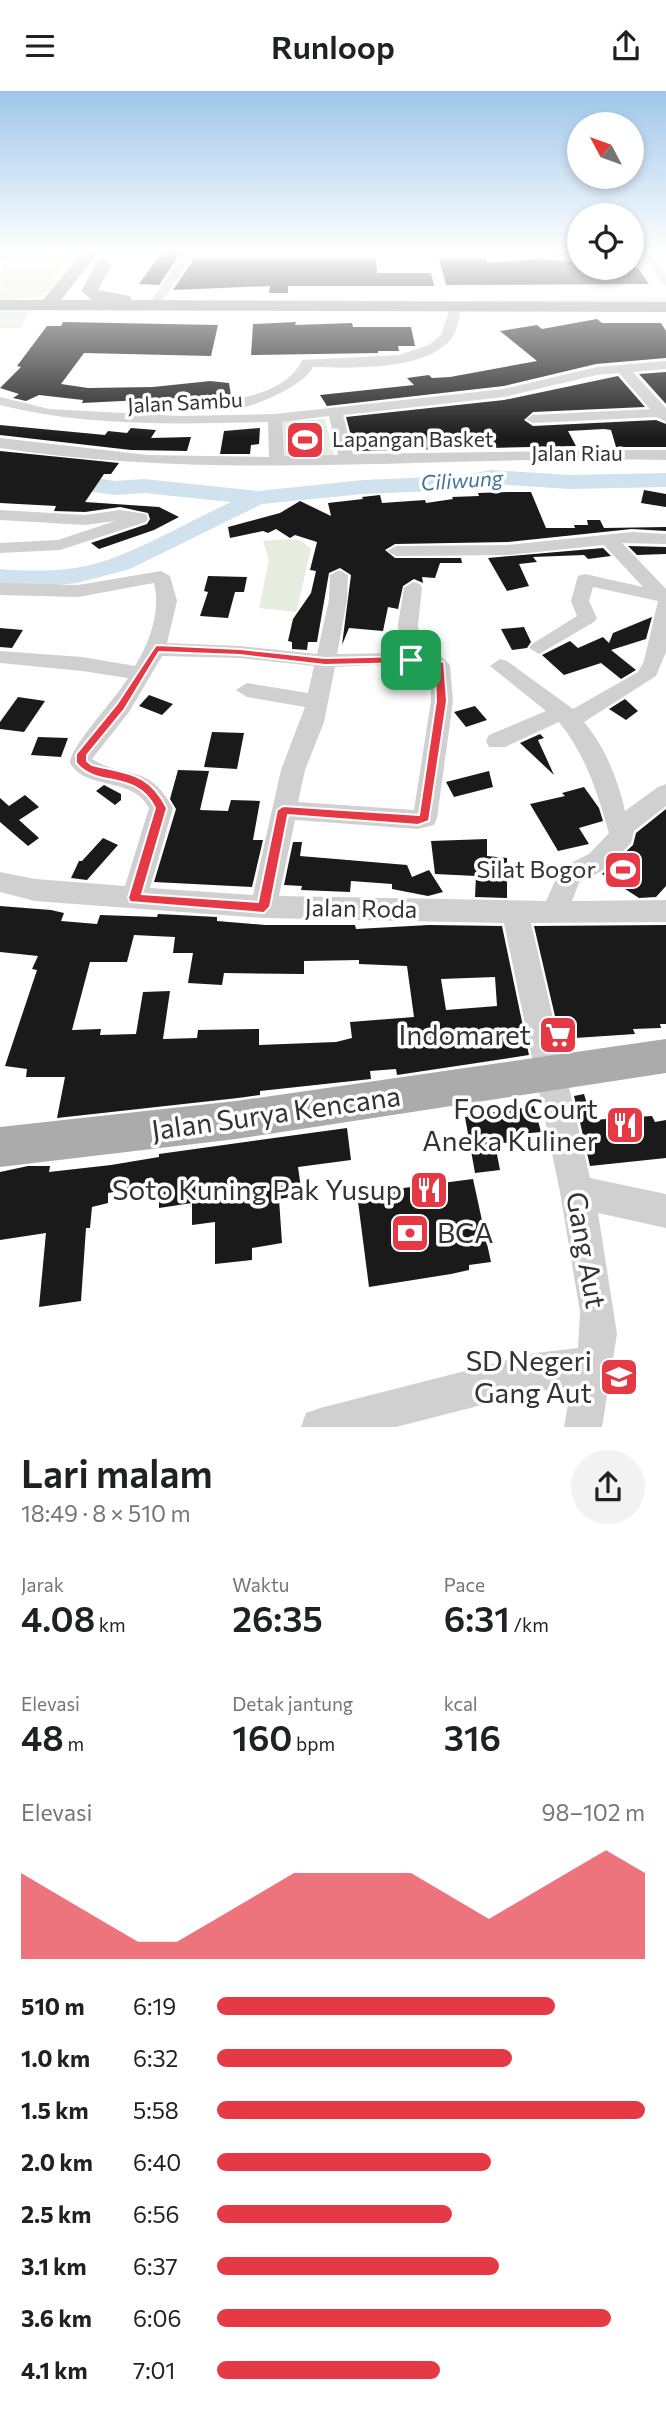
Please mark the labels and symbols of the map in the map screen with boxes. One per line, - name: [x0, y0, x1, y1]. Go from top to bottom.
- north arrow: [567, 112, 644, 189]
- street label: Jalan Sambu: [127, 386, 243, 417]
- sports icon: Lapangan Basket: [284, 419, 326, 461]
- place label: Lapangan Basket: [332, 426, 493, 451]
- street label: Jalan Riau: [531, 440, 623, 465]
- water label: Ciliwung: [420, 464, 506, 495]
- pin: [381, 630, 441, 690]
- sports icon: Silat Bogor: [602, 849, 644, 891]
- place label: Silat Bogor: [476, 854, 596, 883]
- street label: Jalan Roda: [304, 892, 418, 923]
- supermarket icon: Indomaret: [537, 1014, 579, 1056]
- place label: Indomaret: [398, 1017, 531, 1051]
- street label: Jalan Surya Kencana: [149, 1078, 403, 1146]
- place label: Food Court Aneka Kuliner: [422, 1091, 598, 1157]
- restaurant icon: Food Court Aneka Kuliner: [604, 1104, 646, 1146]
- restaurant icon: Soto Kuning Pak Yusup: [408, 1169, 450, 1211]
- place label: Soto Kuning Pak Yusup: [112, 1172, 402, 1206]
- street label: Gang Aut: [560, 1189, 614, 1311]
- bank icon: BCA: [389, 1212, 431, 1254]
- place label: BCA: [437, 1215, 494, 1249]
- place label: SD Negeri Gang Aut: [466, 1343, 592, 1409]
- school or university icon: SD Negeri Gang Aut: [598, 1356, 640, 1398]

